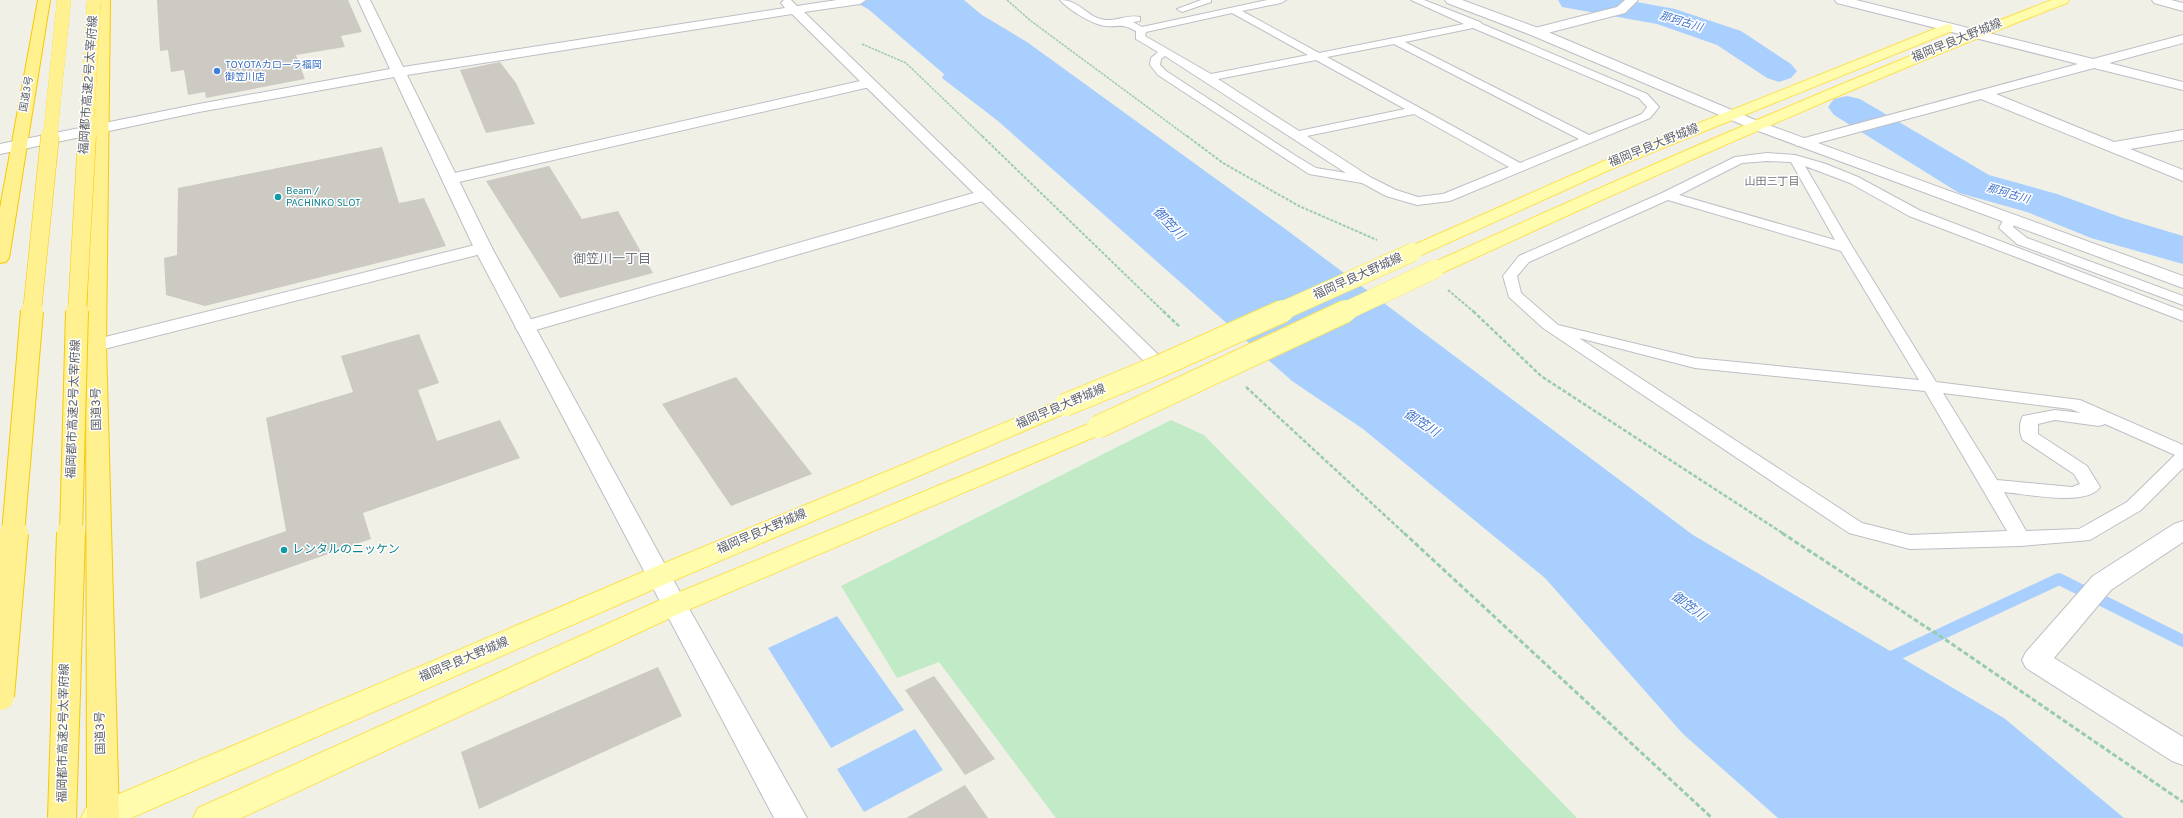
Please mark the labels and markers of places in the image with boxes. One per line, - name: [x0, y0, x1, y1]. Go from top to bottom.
- place label: TOYOTAカローラ福岡 御笠川店: [225, 59, 322, 84]
- marker: TOYOTAカローラ福岡 御笠川店: [212, 66, 222, 76]
- place label: Beam / PACHINKO SLOT: [286, 185, 361, 210]
- marker: Beam / PACHINKO SLOT: [273, 192, 283, 202]
- place label: レンタルのニッケン: [292, 542, 400, 558]
- marker: レンタルのニッケン: [279, 545, 289, 555]

